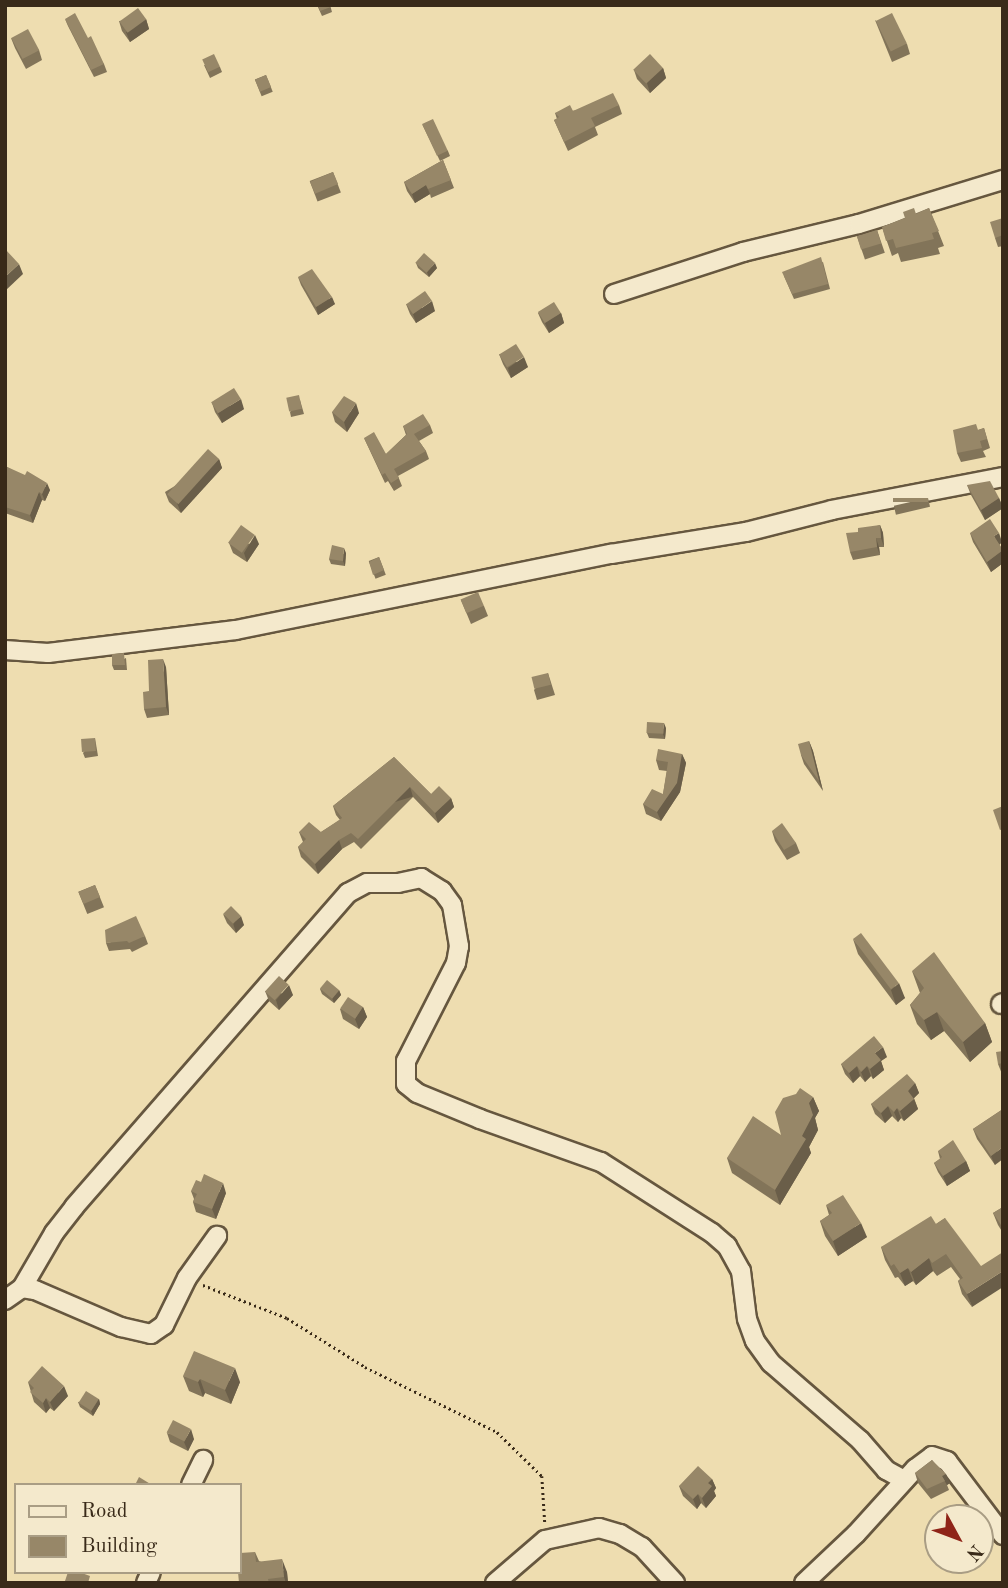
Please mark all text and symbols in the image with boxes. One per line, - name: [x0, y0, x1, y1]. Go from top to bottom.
- legend: [14, 1483, 242, 1574]
- text: Road: [81, 1501, 128, 1522]
- north arrow: [924, 1504, 994, 1574]
- text: Building: [81, 1536, 157, 1557]
- text: N: [962, 1540, 986, 1564]

